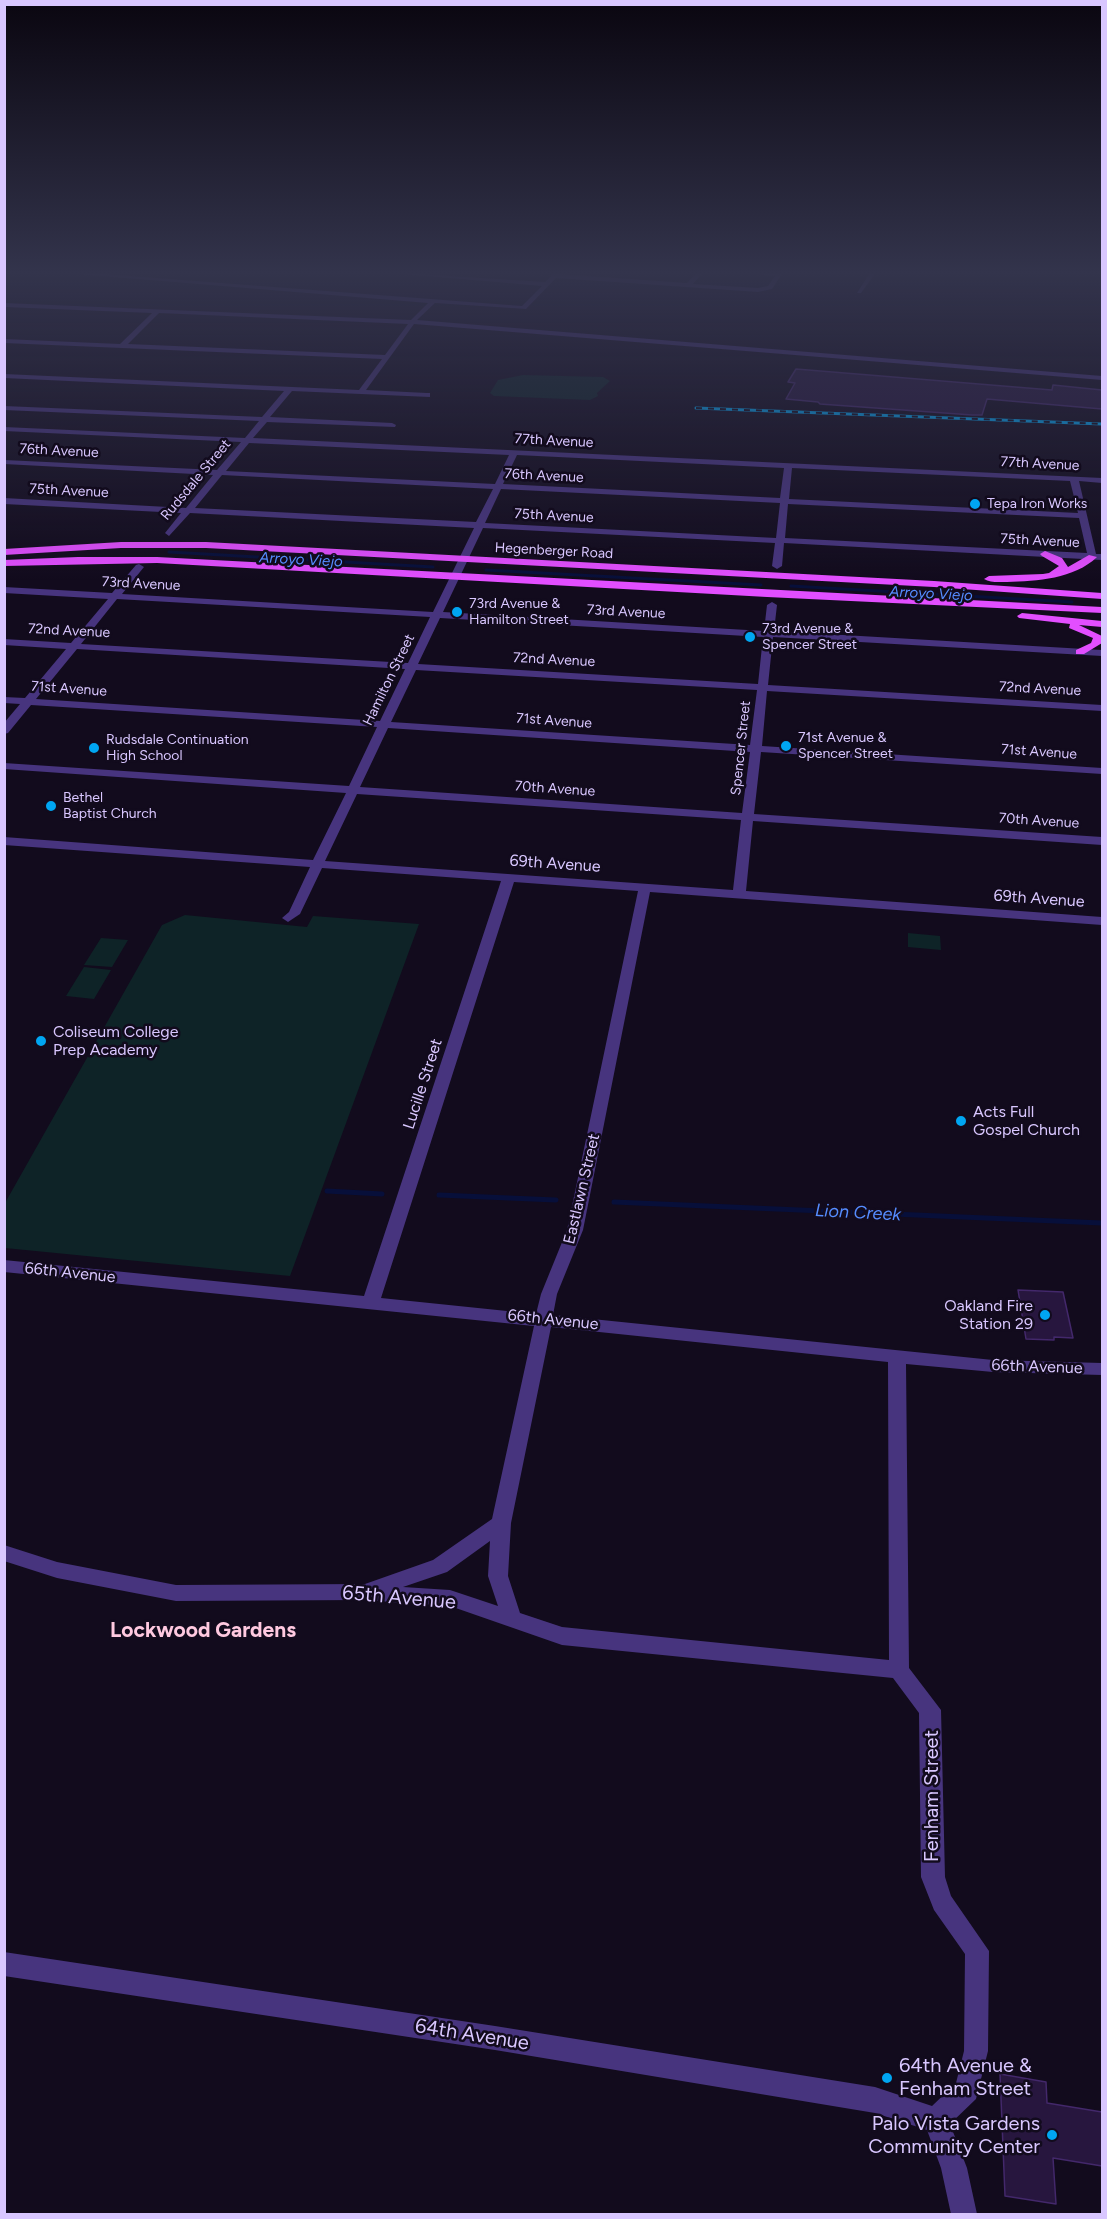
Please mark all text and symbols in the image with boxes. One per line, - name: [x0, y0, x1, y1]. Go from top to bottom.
- street label: 77th Avenue: [514, 431, 594, 451]
- street label: Rudsdale Street: [157, 436, 235, 524]
- street label: 76th Avenue: [19, 441, 99, 461]
- street label: 77th Avenue: [1000, 454, 1080, 474]
- street label: 76th Avenue: [504, 466, 584, 486]
- street label: 75th Avenue: [29, 481, 109, 501]
- place label: Tepa Iron Works: [987, 496, 1087, 512]
- marker: Tepa Iron Works: [968, 497, 982, 511]
- street label: 75th Avenue: [514, 506, 594, 526]
- street label: 75th Avenue: [1000, 531, 1080, 551]
- street label: Hegenberger Road: [494, 540, 614, 562]
- water label: Arroyo Viejo: [259, 549, 343, 571]
- street label: 73rd Avenue: [101, 574, 181, 594]
- water label: Arroyo Viejo: [889, 583, 973, 605]
- place label: 73rd Avenue & Hamilton Street: [469, 596, 569, 628]
- street label: 73rd Avenue: [586, 602, 666, 622]
- marker: 73rd Avenue & Hamilton Street: [450, 605, 464, 619]
- street label: 72nd Avenue: [28, 620, 110, 642]
- place label: 73rd Avenue & Spencer Street: [762, 621, 857, 654]
- marker: 73rd Avenue & Spencer Street: [743, 630, 757, 644]
- street label: Hamilton Street: [360, 631, 418, 729]
- street label: 72nd Avenue: [513, 649, 595, 671]
- street label: 71st Avenue: [31, 678, 107, 700]
- street label: 72nd Avenue: [999, 678, 1081, 700]
- street label: Spencer Street: [728, 700, 754, 796]
- street label: 71st Avenue: [516, 710, 592, 732]
- place label: 71st Avenue & Spencer Street: [798, 730, 893, 762]
- place label: Rudsdale Continuation High School: [106, 732, 249, 764]
- marker: 71st Avenue & Spencer Street: [779, 739, 793, 753]
- marker: Rudsdale Continuation High School: [87, 741, 101, 755]
- street label: 71st Avenue: [1001, 741, 1077, 763]
- street label: 70th Avenue: [514, 778, 596, 800]
- place label: Bethel Baptist Church: [63, 790, 157, 822]
- marker: Bethel Baptist Church: [44, 799, 58, 813]
- street label: 70th Avenue: [998, 810, 1080, 832]
- street label: 69th Avenue: [509, 851, 601, 877]
- street label: 69th Avenue: [993, 886, 1085, 912]
- place label: Coliseum College Prep Academy: [53, 1022, 178, 1060]
- marker: Coliseum College Prep Academy: [34, 1034, 48, 1048]
- street label: Lucille Street: [399, 1036, 447, 1132]
- place label: Acts Full Gospel Church: [973, 1102, 1080, 1140]
- marker: Acts Full Gospel Church: [954, 1114, 968, 1128]
- street label: Eastlawn Street: [560, 1132, 604, 1246]
- water label: Lion Creek: [814, 1200, 902, 1226]
- street label: 66th Avenue: [24, 1259, 116, 1287]
- place label: Oakland Fire Station 29: [944, 1296, 1033, 1334]
- street label: 66th Avenue: [507, 1306, 599, 1334]
- marker: Oakland Fire Station 29: [1038, 1308, 1052, 1322]
- street label: 66th Avenue: [991, 1356, 1083, 1378]
- street label: 65th Avenue: [341, 1581, 457, 1615]
- district label: Lockwood Gardens: [110, 1618, 296, 1644]
- street label: Fenham Street: [920, 1730, 944, 1862]
- street label: 64th Avenue: [413, 2014, 531, 2056]
- place label: 64th Avenue & Fenham Street: [899, 2054, 1032, 2101]
- marker: 64th Avenue & Fenham Street: [880, 2071, 894, 2085]
- place label: Palo Vista Gardens Community Center: [868, 2112, 1040, 2159]
- marker: Palo Vista Gardens Community Center: [1045, 2128, 1059, 2142]

